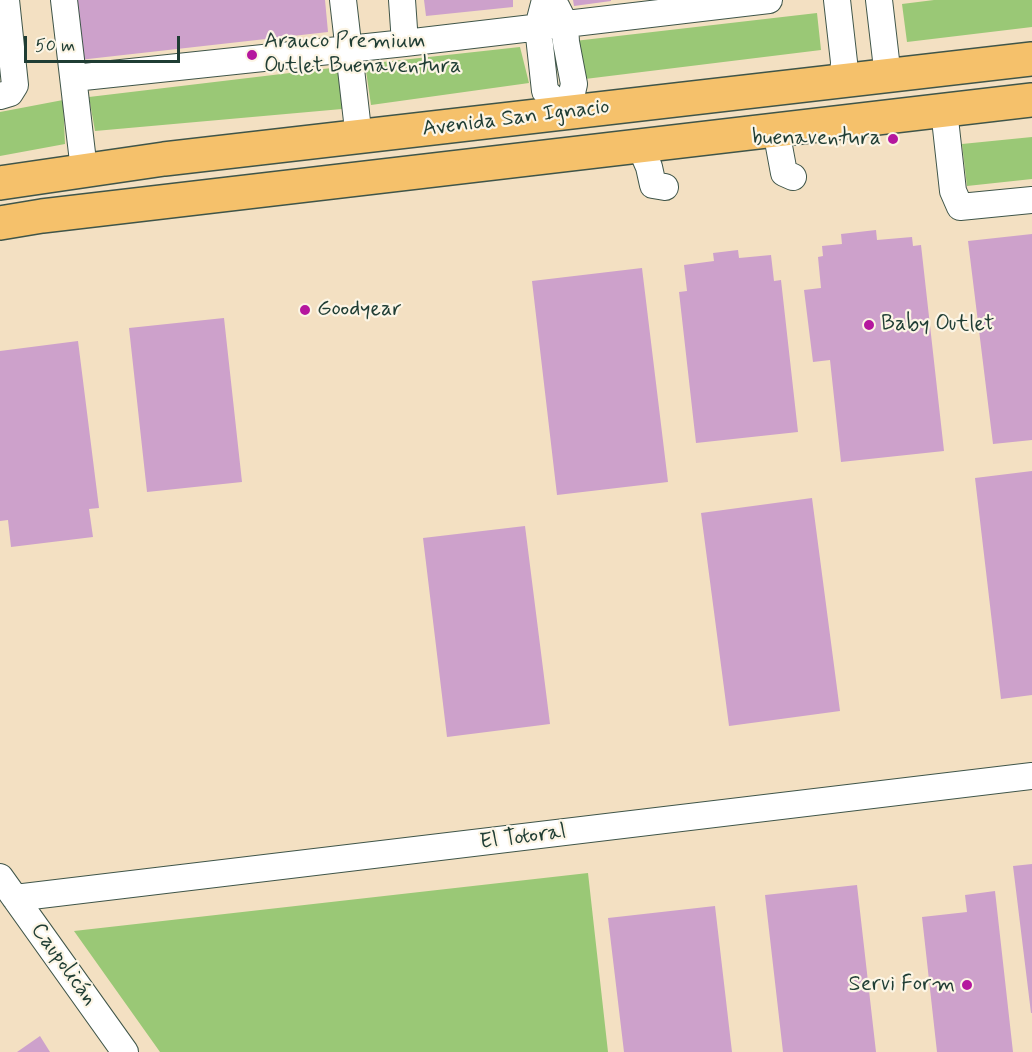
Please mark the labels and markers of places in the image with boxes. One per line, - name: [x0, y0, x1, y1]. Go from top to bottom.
- place label: Arauco Premium Outlet Buenaventura: [264, 29, 461, 80]
- marker: Arauco Premium Outlet Buenaventura: [245, 48, 259, 62]
- place label: buenaventura: [752, 126, 881, 152]
- marker: buenaventura: [886, 132, 900, 146]
- place label: Goodyear: [317, 297, 402, 323]
- marker: Goodyear: [298, 303, 312, 317]
- place label: Baby Outlet: [881, 312, 994, 338]
- marker: Baby Outlet: [862, 318, 876, 332]
- place label: Servi Form: [849, 972, 955, 998]
- marker: Servi Form: [960, 978, 974, 992]

